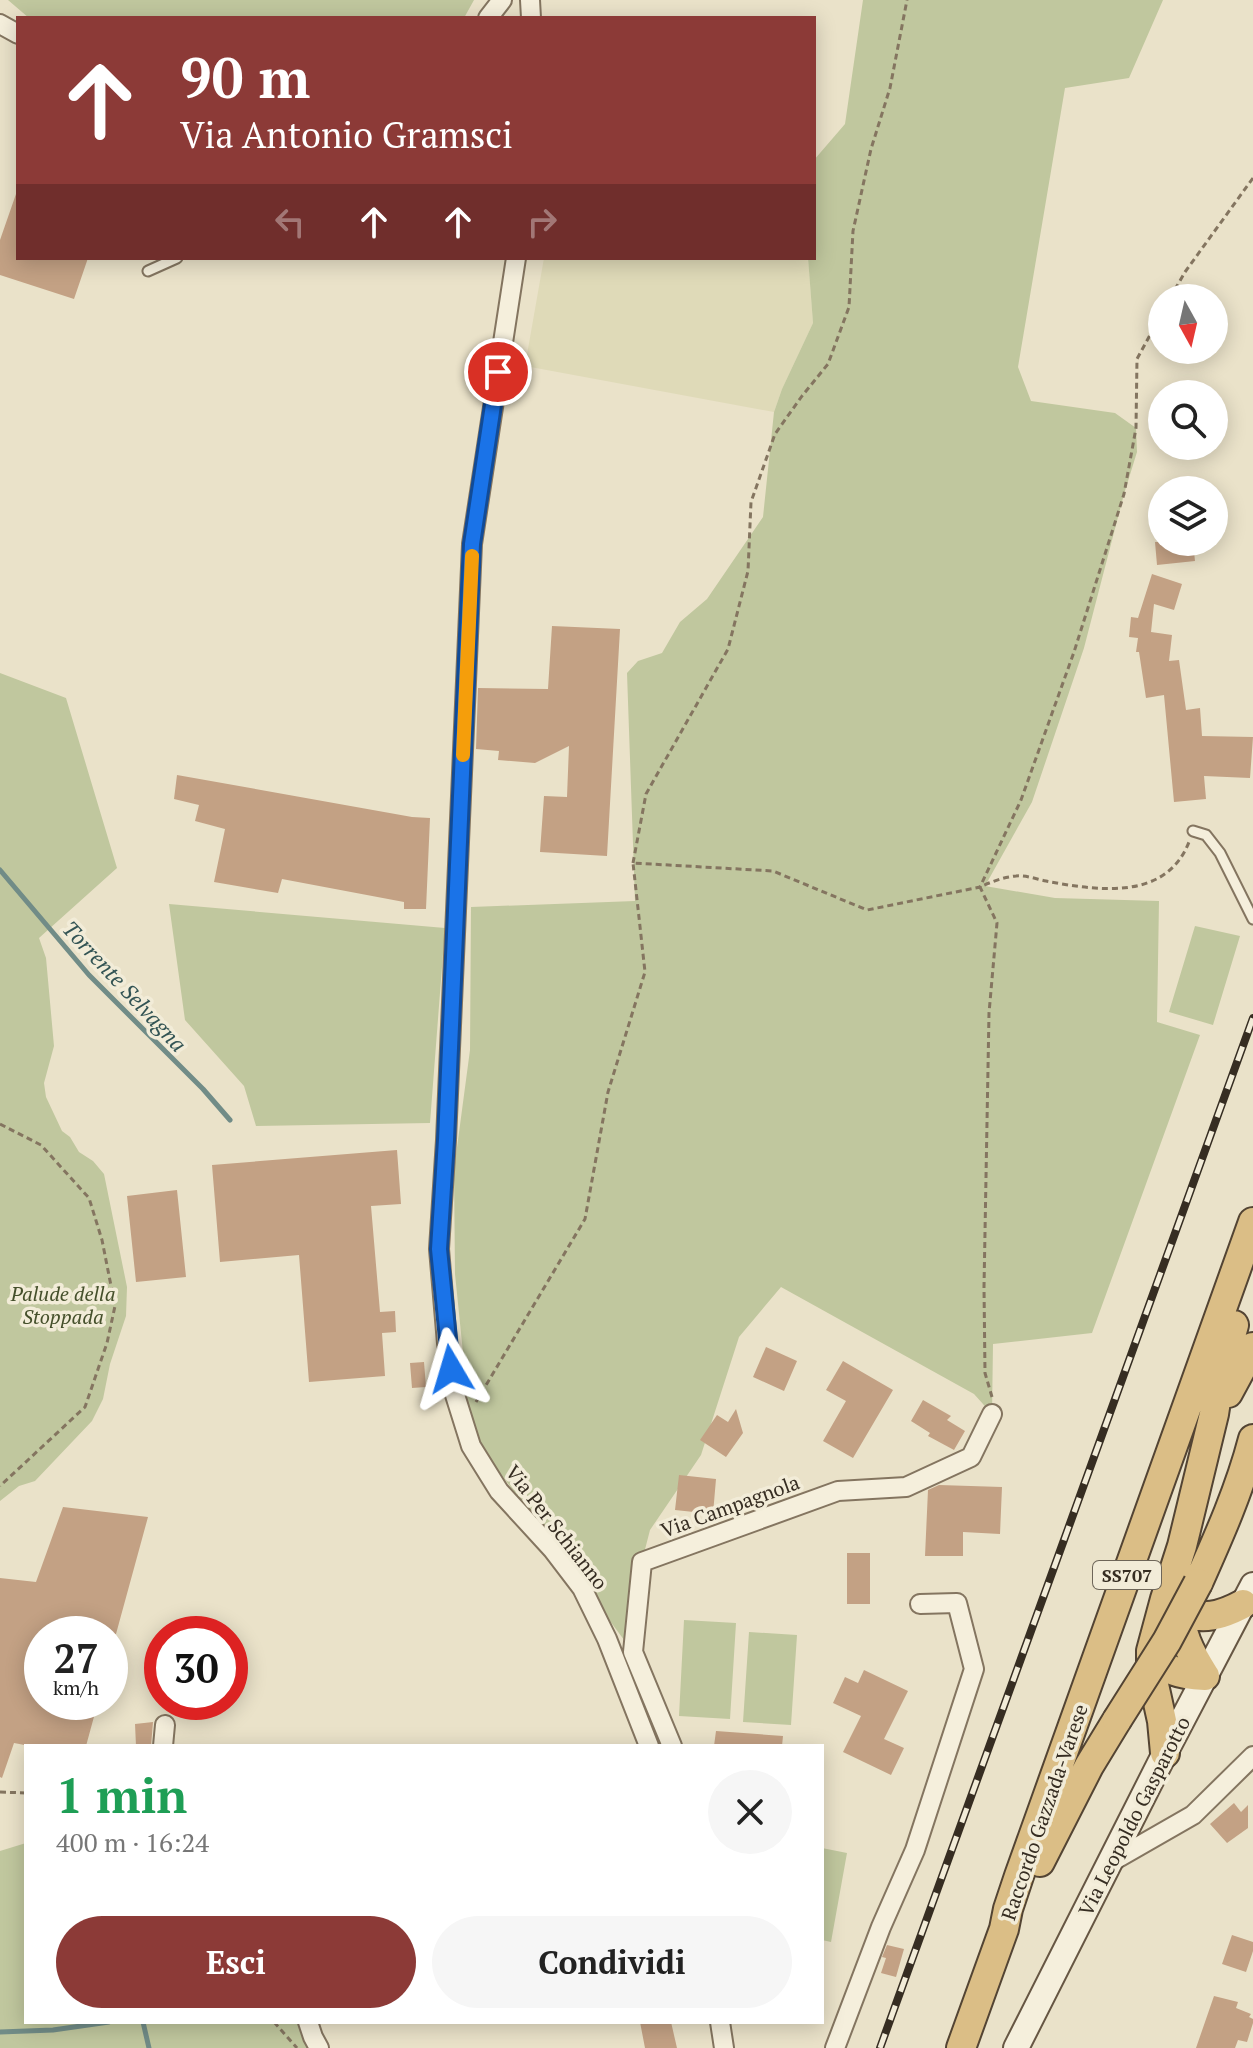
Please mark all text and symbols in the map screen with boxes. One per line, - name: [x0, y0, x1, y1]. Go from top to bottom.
- text: 90 m: [180, 40, 310, 114]
- icon: ahead: [48, 48, 152, 152]
- text: Via Antonio Gramsci: [180, 111, 513, 158]
- icon: left: [268, 200, 312, 244]
- icon: ahead: [352, 200, 396, 244]
- icon: ahead: [436, 200, 480, 244]
- icon: right: [520, 200, 564, 244]
- north arrow: [1148, 284, 1228, 364]
- map controls: [1148, 284, 1228, 556]
- pin: [464, 338, 532, 406]
- icon: arrive: [476, 350, 520, 394]
- button: search: [1148, 380, 1228, 460]
- button: layers: [1148, 476, 1228, 556]
- water label: Torrente Selvagna: [57, 914, 193, 1058]
- park label: Palude della Stoppada: [10, 1280, 115, 1330]
- position arrow: [409, 1327, 493, 1411]
- street label: Via Per Schianno: [500, 1459, 614, 1595]
- street label: Via Campagnola: [657, 1468, 803, 1544]
- road number: SS707: [1093, 1561, 1161, 1589]
- speed limit sign: 30: [144, 1616, 248, 1720]
- text: 27: [53, 1631, 99, 1684]
- text: km/h: [53, 1674, 99, 1701]
- street label: Raccordo Gazzada-Varese: [994, 1700, 1094, 1924]
- street label: Via Leopoldo Gasparotto: [1072, 1712, 1196, 1920]
- text: 1 min: [56, 1763, 187, 1827]
- button: close: [708, 1770, 792, 1854]
- text: 400 m · 16:24: [56, 1825, 209, 1859]
- button: Esci: [56, 1916, 416, 2008]
- button: Condividi: [432, 1916, 792, 2008]

